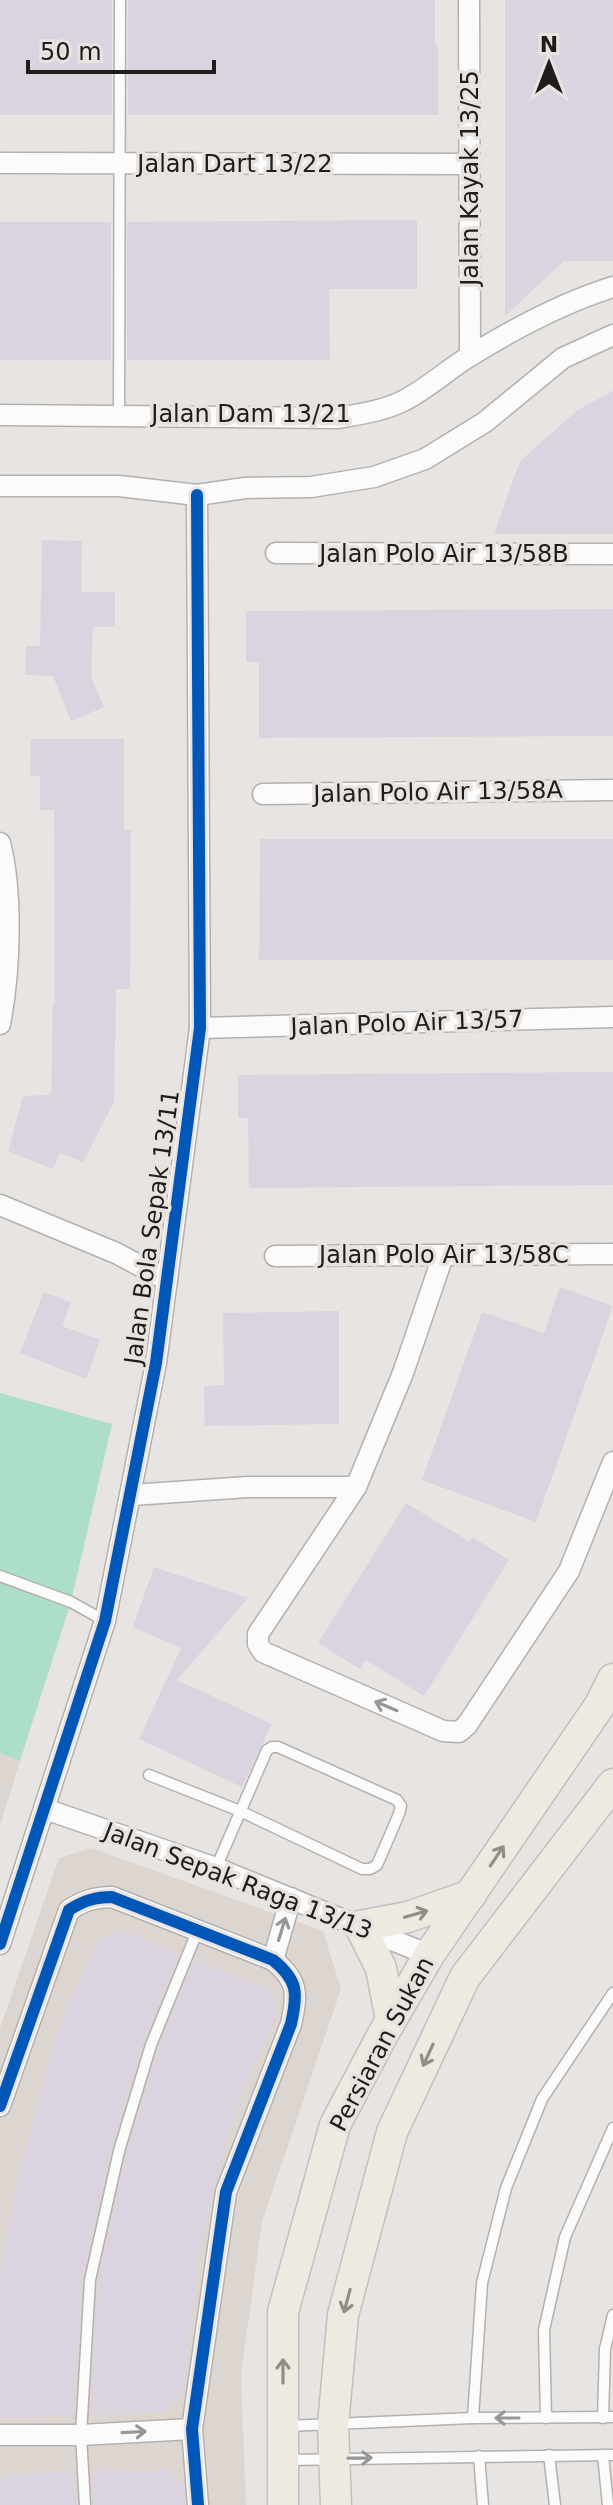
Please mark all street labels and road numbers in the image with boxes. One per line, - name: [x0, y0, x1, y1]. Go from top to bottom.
- street label: Jalan Kayak 13/25: [456, 70, 484, 288]
- street label: Jalan Dart 13/22: [135, 150, 333, 178]
- street label: Jalan Dam 13/21: [149, 400, 351, 428]
- street label: Jalan Polo Air 13/58B: [317, 540, 569, 568]
- street label: Jalan Polo Air 13/58A: [311, 776, 564, 808]
- street label: Jalan Polo Air 13/57: [288, 1005, 524, 1041]
- street label: Jalan Bola Sepak 13/11: [119, 1088, 185, 1368]
- street label: Jalan Polo Air 13/58C: [317, 1241, 569, 1269]
- street label: Jalan Sepak Raga 13/13: [98, 1816, 376, 1945]
- street label: Persiaran Sukan: [324, 1952, 440, 2136]

